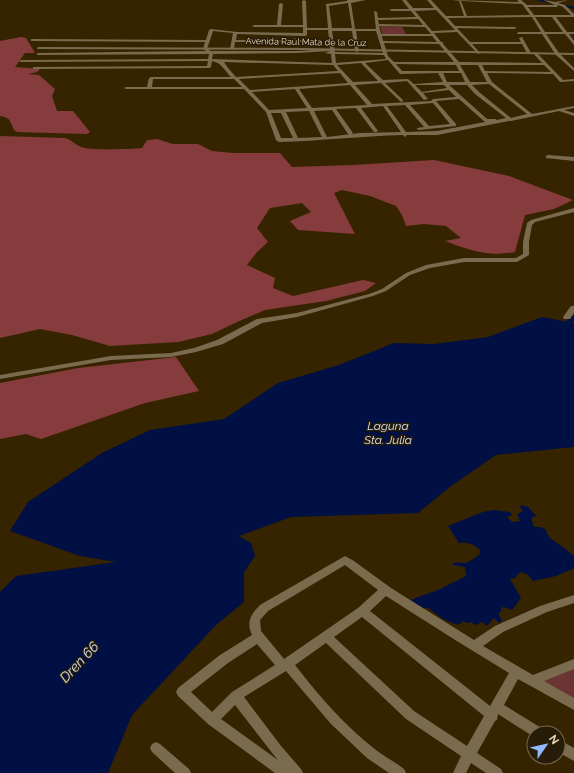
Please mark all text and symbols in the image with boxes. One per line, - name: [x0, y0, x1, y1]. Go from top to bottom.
- street label: Avenida Raúl Mata de la Cruz: [245, 36, 367, 48]
- water label: Laguna Sta. Julia: [363, 419, 412, 447]
- water label: Dren 66: [56, 638, 102, 686]
- north arrow: [526, 725, 566, 765]
- text: N: [546, 733, 562, 747]

